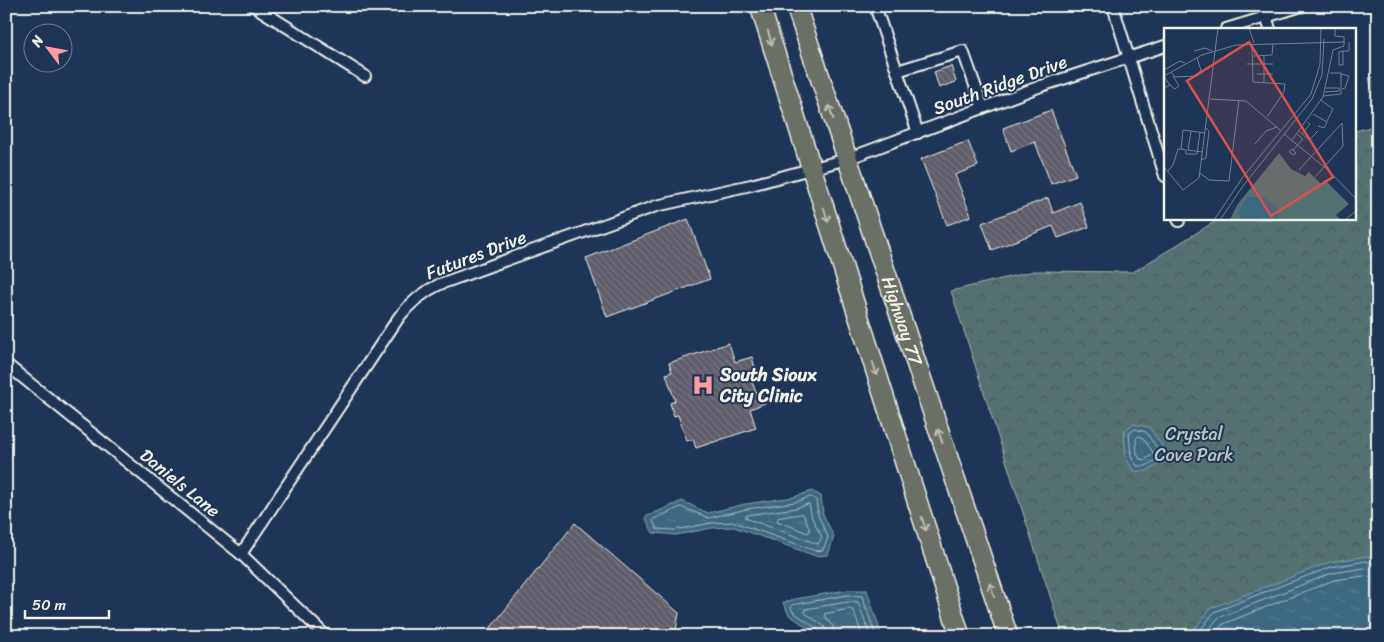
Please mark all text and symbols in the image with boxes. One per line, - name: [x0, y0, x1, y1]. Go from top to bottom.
- north arrow: [22, 22, 72, 72]
- inset map: [1164, 28, 1356, 220]
- text: N: [24, 30, 51, 53]
- one-way arrow: [766, 30, 775, 46]
- street label: South Ridge Drive: [928, 46, 1072, 124]
- one-way arrow: [826, 105, 836, 121]
- one-way arrow: [821, 206, 831, 222]
- street label: Futures Drive: [421, 221, 531, 289]
- street label: Highway 77: [872, 272, 932, 371]
- place label: South Sioux City Clinic: [719, 359, 817, 412]
- one-way arrow: [871, 361, 880, 377]
- hospital icon: South Sioux City Clinic: [690, 372, 716, 398]
- park label: Crystal Cove Park: [1154, 418, 1234, 471]
- one-way arrow: [935, 428, 945, 444]
- street label: Daniels Lane: [132, 440, 228, 526]
- one-way arrow: [920, 516, 930, 532]
- one-way arrow: [987, 582, 996, 598]
- scale bar: [25, 587, 109, 619]
- text: 50 m: [32, 592, 67, 618]

